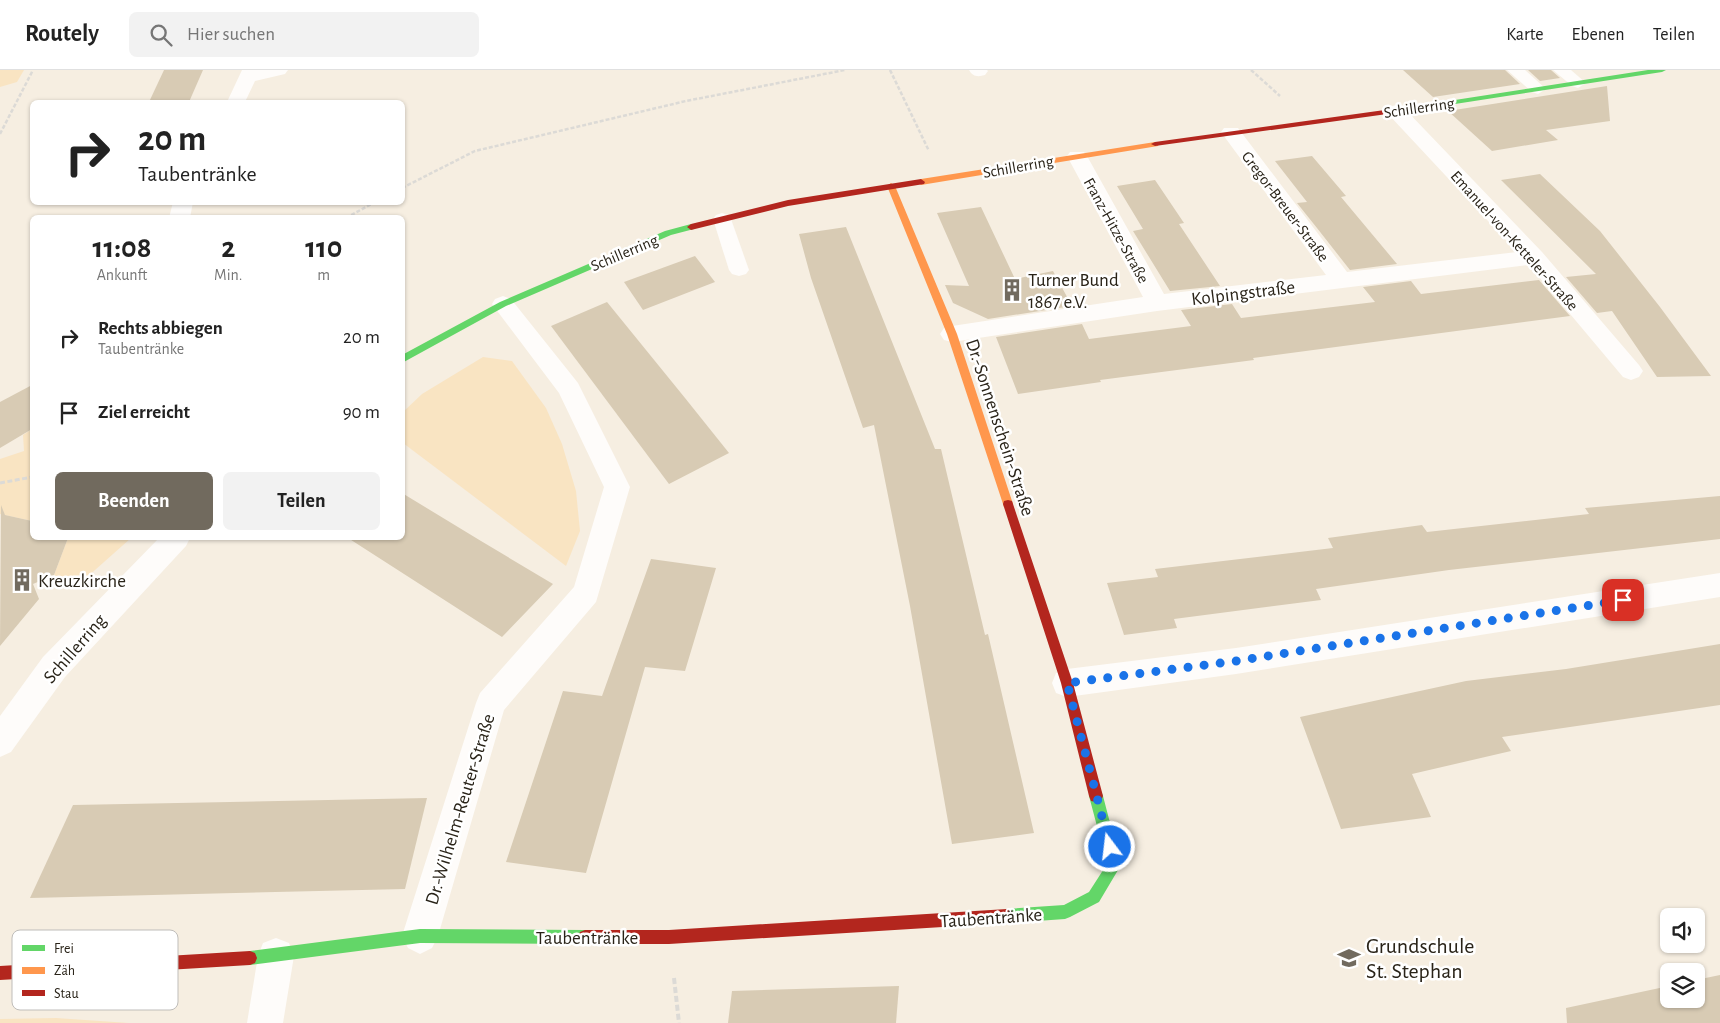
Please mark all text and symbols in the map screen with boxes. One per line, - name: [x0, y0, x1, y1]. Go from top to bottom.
- search box: [129, 12, 479, 57]
- icon: search: [147, 21, 175, 49]
- text: Routely: [25, 22, 99, 46]
- text: Hier suchen: [187, 25, 275, 44]
- text: Karte: [1506, 26, 1544, 44]
- text: Ebenen: [1572, 26, 1625, 44]
- text: Teilen: [1653, 26, 1695, 44]
- street label: Schillerring: [1383, 95, 1456, 121]
- icon: right: [55, 120, 120, 185]
- text: 20 m: [138, 122, 206, 157]
- street label: Gregor-Breuer-Straße: [1239, 148, 1332, 265]
- street label: Schillerring: [982, 153, 1055, 181]
- text: Taubentränke: [138, 163, 257, 185]
- street label: Emanuel-von-Ketteler-Straße: [1447, 168, 1581, 314]
- street label: Franz-Hitze-Straße: [1081, 175, 1152, 286]
- street label: Schillerring: [589, 232, 660, 274]
- text: 11:08: [93, 233, 152, 263]
- text: 2: [221, 233, 235, 263]
- text: 110: [305, 233, 342, 263]
- text: Ankunft: [97, 267, 147, 283]
- text: Min.: [214, 267, 243, 283]
- text: m: [317, 267, 330, 283]
- place label: Turner Bund 1867 e.V.: [1028, 271, 1119, 312]
- building icon: Turner Bund 1867 e.V.: [999, 277, 1025, 303]
- street label: Kolpingstraße: [1190, 278, 1296, 309]
- text: Rechts abbiegen: [98, 319, 223, 338]
- icon: right: [55, 324, 83, 352]
- text: 20 m: [343, 328, 380, 347]
- street label: Dr.-Sonnenschein-Straße: [962, 337, 1037, 518]
- text: Taubentränke: [98, 341, 184, 357]
- icon: arrive: [55, 399, 83, 427]
- text: Ziel erreicht: [98, 403, 190, 422]
- text: 90 m: [343, 403, 380, 422]
- button: Beenden: [55, 472, 213, 530]
- button: Teilen: [223, 472, 380, 530]
- building icon: Kreuzkirche: [9, 567, 35, 593]
- place label: Kreuzkirche: [38, 572, 126, 591]
- pin: [1602, 579, 1644, 621]
- icon: arrive: [1609, 586, 1637, 614]
- street label: Schillerring: [40, 610, 110, 687]
- street label: Dr.-Wilhelm-Reuter-Straße: [422, 712, 499, 907]
- position arrow: [1083, 820, 1135, 872]
- street label: Taubentränke: [939, 905, 1043, 932]
- map controls: [1660, 908, 1705, 1008]
- button: sound: [1660, 908, 1705, 953]
- street label: Taubentränke: [536, 929, 638, 948]
- legend: [12, 930, 178, 1010]
- place label: Grundschule St. Stephan: [1366, 935, 1474, 982]
- text: Frei: [54, 942, 74, 956]
- school or university icon: Grundschule St. Stephan: [1336, 945, 1362, 971]
- button: layers: [1660, 963, 1705, 1008]
- text: Zäh: [54, 964, 75, 978]
- text: Stau: [54, 987, 79, 1001]

